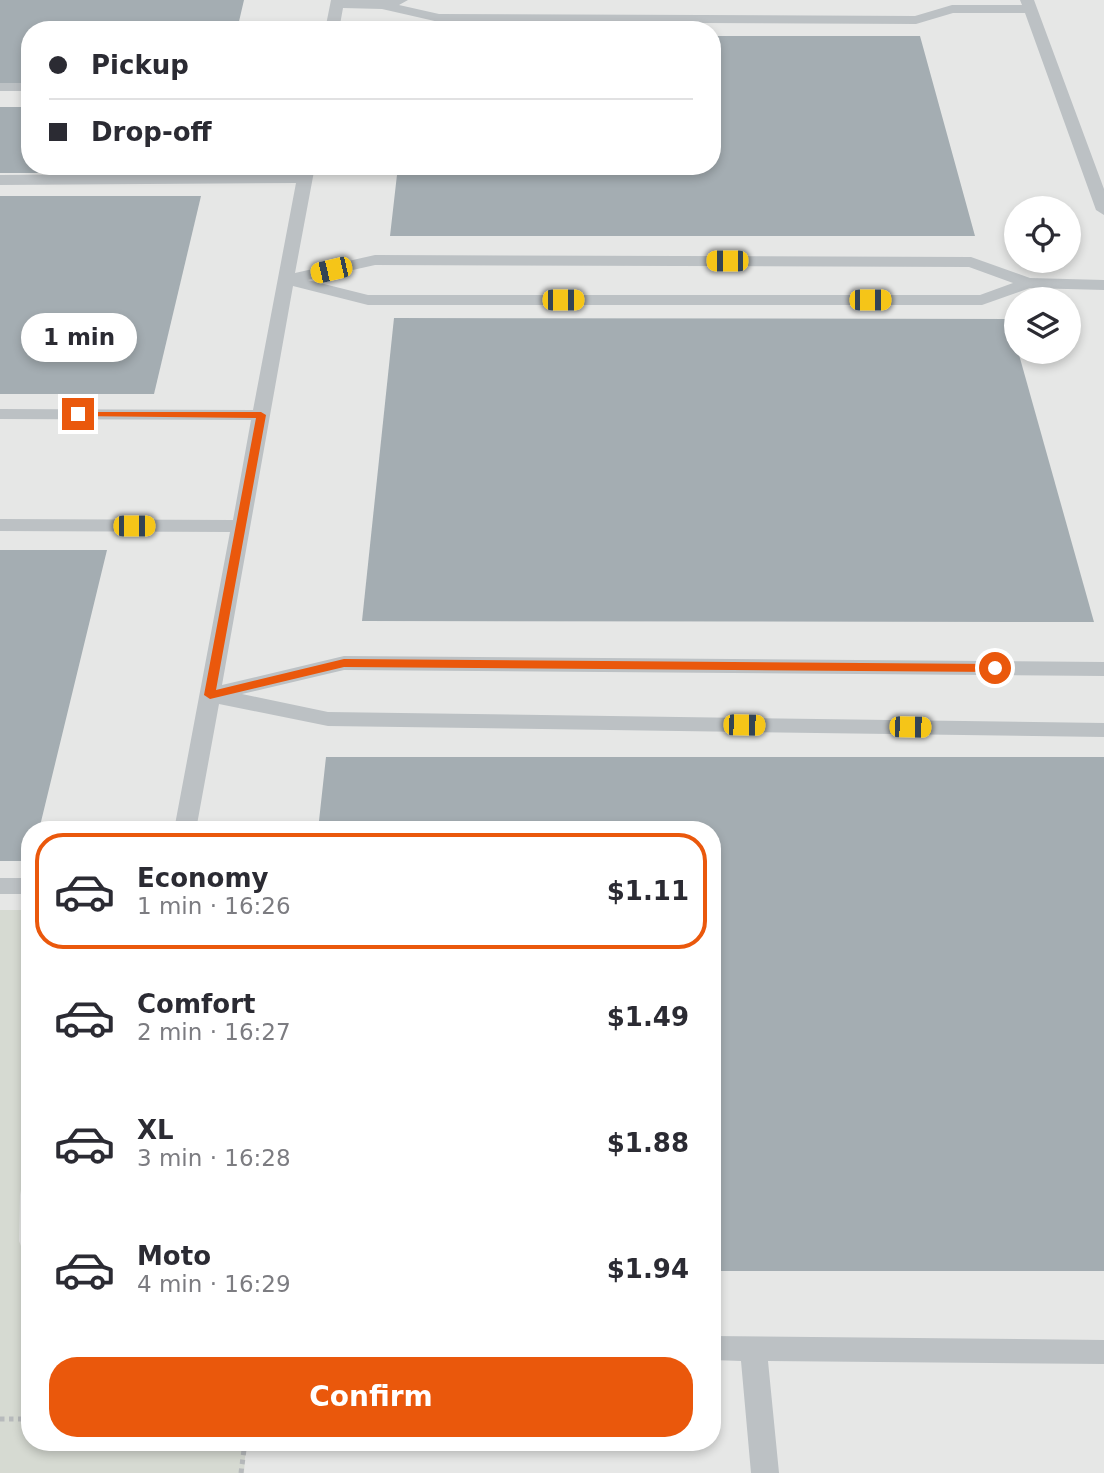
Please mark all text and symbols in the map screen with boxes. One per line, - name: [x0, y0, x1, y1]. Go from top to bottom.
- text: Pickup: [91, 50, 189, 80]
- text: Drop-off: [91, 117, 212, 147]
- map controls: [1004, 196, 1081, 364]
- button: locate: [1004, 196, 1081, 273]
- car: [707, 251, 749, 272]
- car: [309, 255, 354, 285]
- button: layers: [1004, 287, 1081, 364]
- car: [543, 290, 585, 311]
- car: [850, 290, 892, 311]
- callout: 1 min: [20, 312, 136, 362]
- text: 1 min: [43, 324, 115, 350]
- route end: [62, 398, 94, 430]
- car: [114, 516, 156, 537]
- route start: [979, 652, 1011, 684]
- car: [723, 714, 766, 736]
- car: [889, 716, 932, 738]
- icon: car: [53, 860, 116, 923]
- text: Economy: [137, 863, 268, 893]
- text: $1.11: [607, 876, 689, 906]
- text: 1 min · 16:26: [137, 893, 291, 919]
- icon: car: [53, 986, 116, 1049]
- text: Comfort: [137, 989, 255, 1019]
- text: $1.49: [607, 1002, 689, 1032]
- text: 2 min · 16:27: [137, 1019, 291, 1045]
- icon: car: [53, 1112, 116, 1175]
- text: XL: [137, 1115, 174, 1145]
- text: $1.88: [607, 1128, 689, 1158]
- text: 3 min · 16:28: [137, 1145, 291, 1171]
- icon: car: [53, 1238, 116, 1301]
- text: Moto: [137, 1241, 211, 1271]
- text: $1.94: [607, 1254, 689, 1284]
- text: 4 min · 16:29: [137, 1271, 291, 1297]
- button: Confirm: [49, 1357, 693, 1437]

